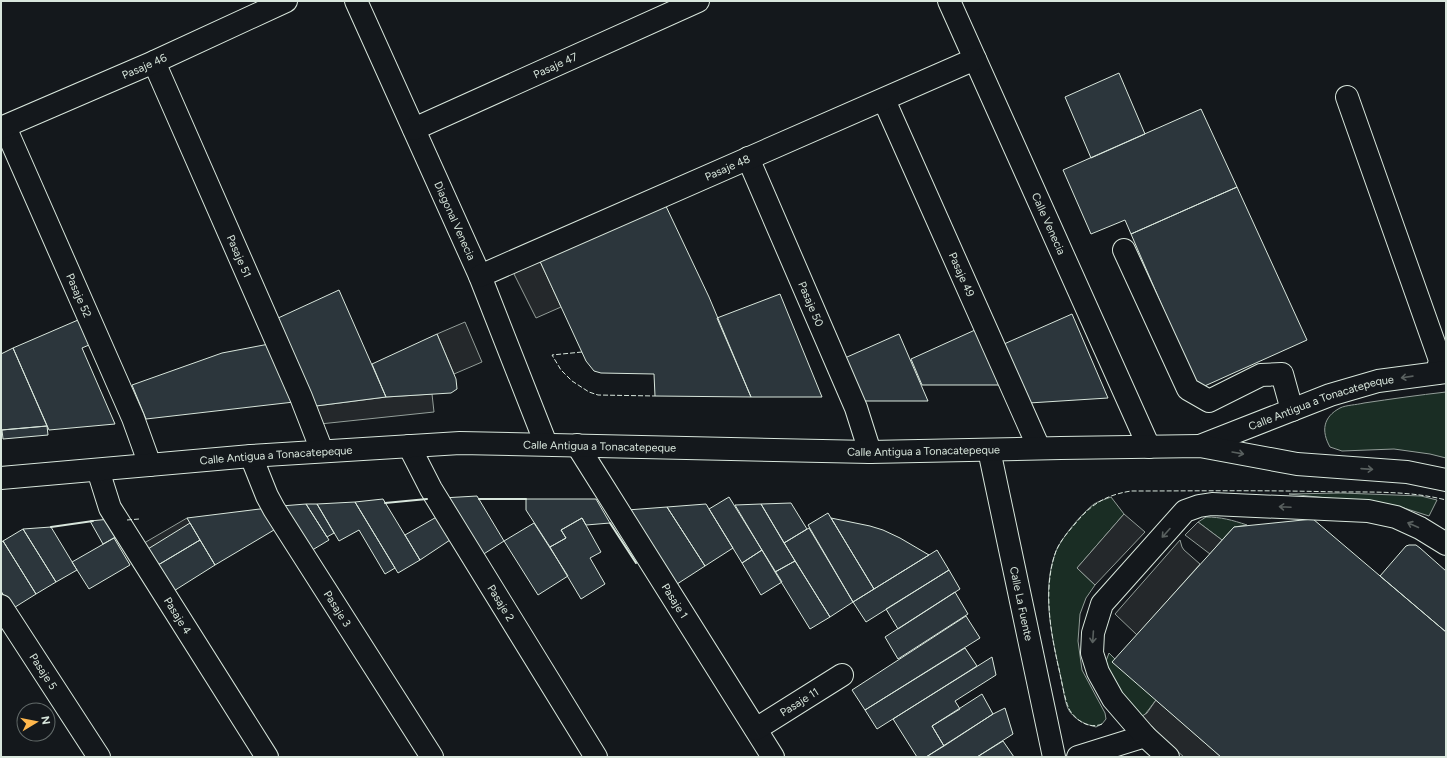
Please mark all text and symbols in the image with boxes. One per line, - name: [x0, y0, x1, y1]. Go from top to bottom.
- street label: Pasaje 47: [531, 50, 580, 81]
- street label: Pasaje 46: [120, 51, 169, 82]
- street label: Pasaje 48: [703, 152, 752, 184]
- street label: Diagonal Venecia: [431, 179, 478, 262]
- street label: Calle Venecia: [1029, 191, 1068, 257]
- street label: Pasaje 51: [224, 233, 254, 280]
- street label: Pasaje 49: [946, 250, 977, 299]
- street label: Pasaje 52: [63, 272, 94, 320]
- street label: Pasaje 50: [795, 280, 826, 329]
- street label: Calle Antigua a Tonacatepeque: [1247, 373, 1395, 433]
- one-way arrow: [1401, 373, 1414, 381]
- street label: Calle Antigua a Tonacatepeque: [523, 438, 676, 455]
- street label: Calle Antigua a Tonacatepeque: [847, 443, 1000, 459]
- street label: Calle Antigua a Tonacatepeque: [199, 444, 353, 467]
- one-way arrow: [1231, 449, 1244, 457]
- one-way arrow: [1360, 465, 1373, 473]
- one-way arrow: [1279, 503, 1292, 511]
- one-way arrow: [1407, 520, 1419, 528]
- one-way arrow: [1161, 528, 1170, 538]
- street label: Calle La Fuente: [1007, 565, 1035, 642]
- street label: Pasaje 1: [659, 581, 690, 621]
- street label: Pasaje 2: [485, 582, 517, 624]
- street label: Pasaje 3: [321, 588, 353, 629]
- street label: Pasaje 4: [161, 595, 194, 637]
- one-way arrow: [1089, 630, 1097, 643]
- street label: Pasaje 5: [27, 651, 60, 692]
- street label: Pasaje 11: [778, 685, 821, 719]
- north arrow: [16, 702, 56, 742]
- text: N: [38, 715, 52, 726]

